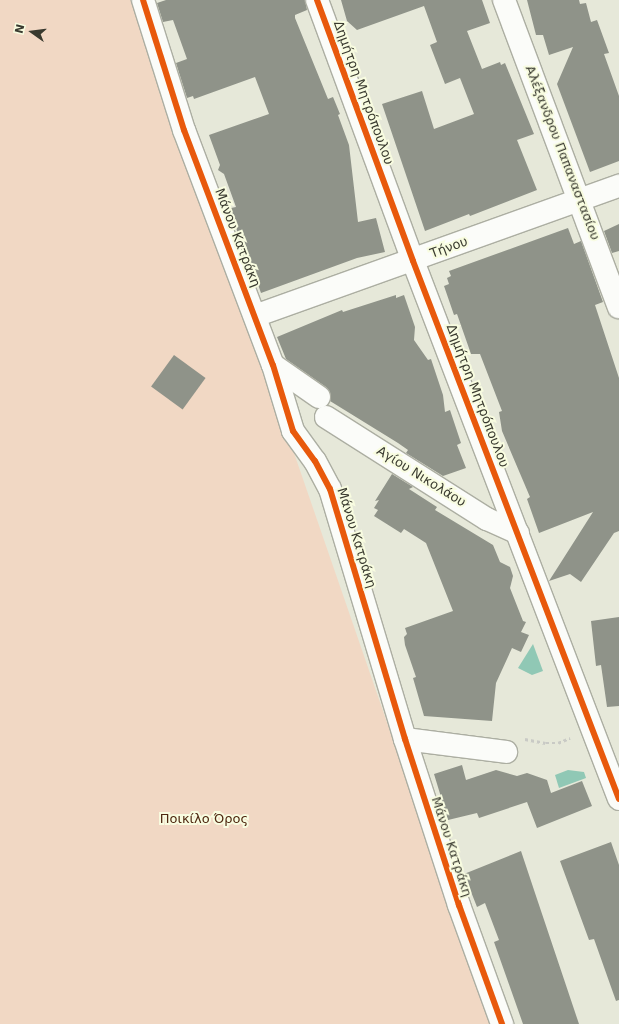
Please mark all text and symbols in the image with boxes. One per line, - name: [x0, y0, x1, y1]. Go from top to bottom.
- north arrow: [12, 12, 52, 52]
- street label: Δημήτρη Μητρόπουλου: [330, 19, 396, 167]
- text: N: [12, 23, 27, 35]
- street label: Αλέξανδρου Παπαναστασίου: [521, 63, 603, 243]
- street label: Μάνου Κατράκη: [211, 187, 263, 289]
- street label: Τήνου: [428, 234, 470, 262]
- street label: Δημήτρη Μητρόπουλου: [442, 322, 512, 470]
- street label: Αγίου Νικολάου: [374, 443, 468, 511]
- street label: Μάνου Κατράκη: [333, 486, 379, 590]
- street label: Μάνου Κατράκη: [427, 795, 475, 899]
- park label: Ποικίλο Όρος: [160, 811, 248, 827]

